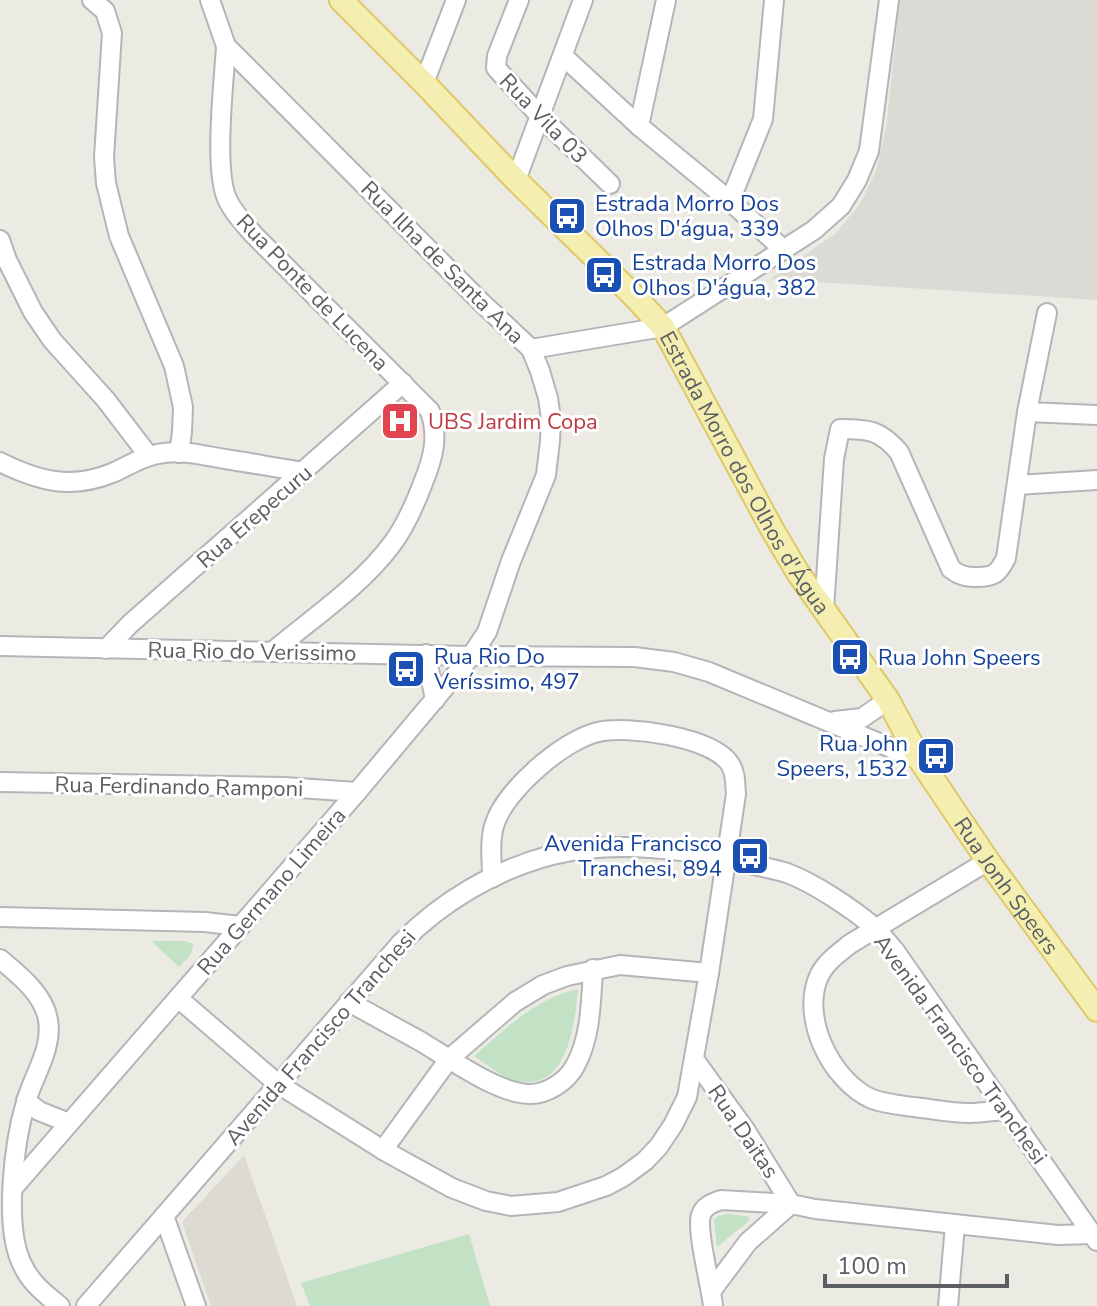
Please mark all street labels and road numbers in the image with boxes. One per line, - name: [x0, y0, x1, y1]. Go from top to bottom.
- street label: Rua Vila 03: [493, 67, 594, 170]
- street label: Rua Ilha de Santa Ana: [354, 175, 530, 351]
- street label: Rua Ponte de Lucena: [229, 208, 395, 378]
- street label: Estrada Morro dos Olhos d'Água: [652, 326, 837, 621]
- street label: Rua Erepecuru: [191, 458, 319, 575]
- street label: Rua Rio do Verissimo: [147, 635, 357, 669]
- street label: Rua Ferdinando Ramponi: [54, 770, 304, 804]
- street label: Rua Germano Limeira: [191, 801, 353, 982]
- street label: Rua Jonh Speers: [947, 811, 1066, 961]
- street label: Avenida Francisco Tranchesi: [219, 923, 423, 1152]
- street label: Avenida Francisco Tranchesi: [867, 929, 1054, 1170]
- street label: Rua Daitas: [701, 1079, 786, 1184]

